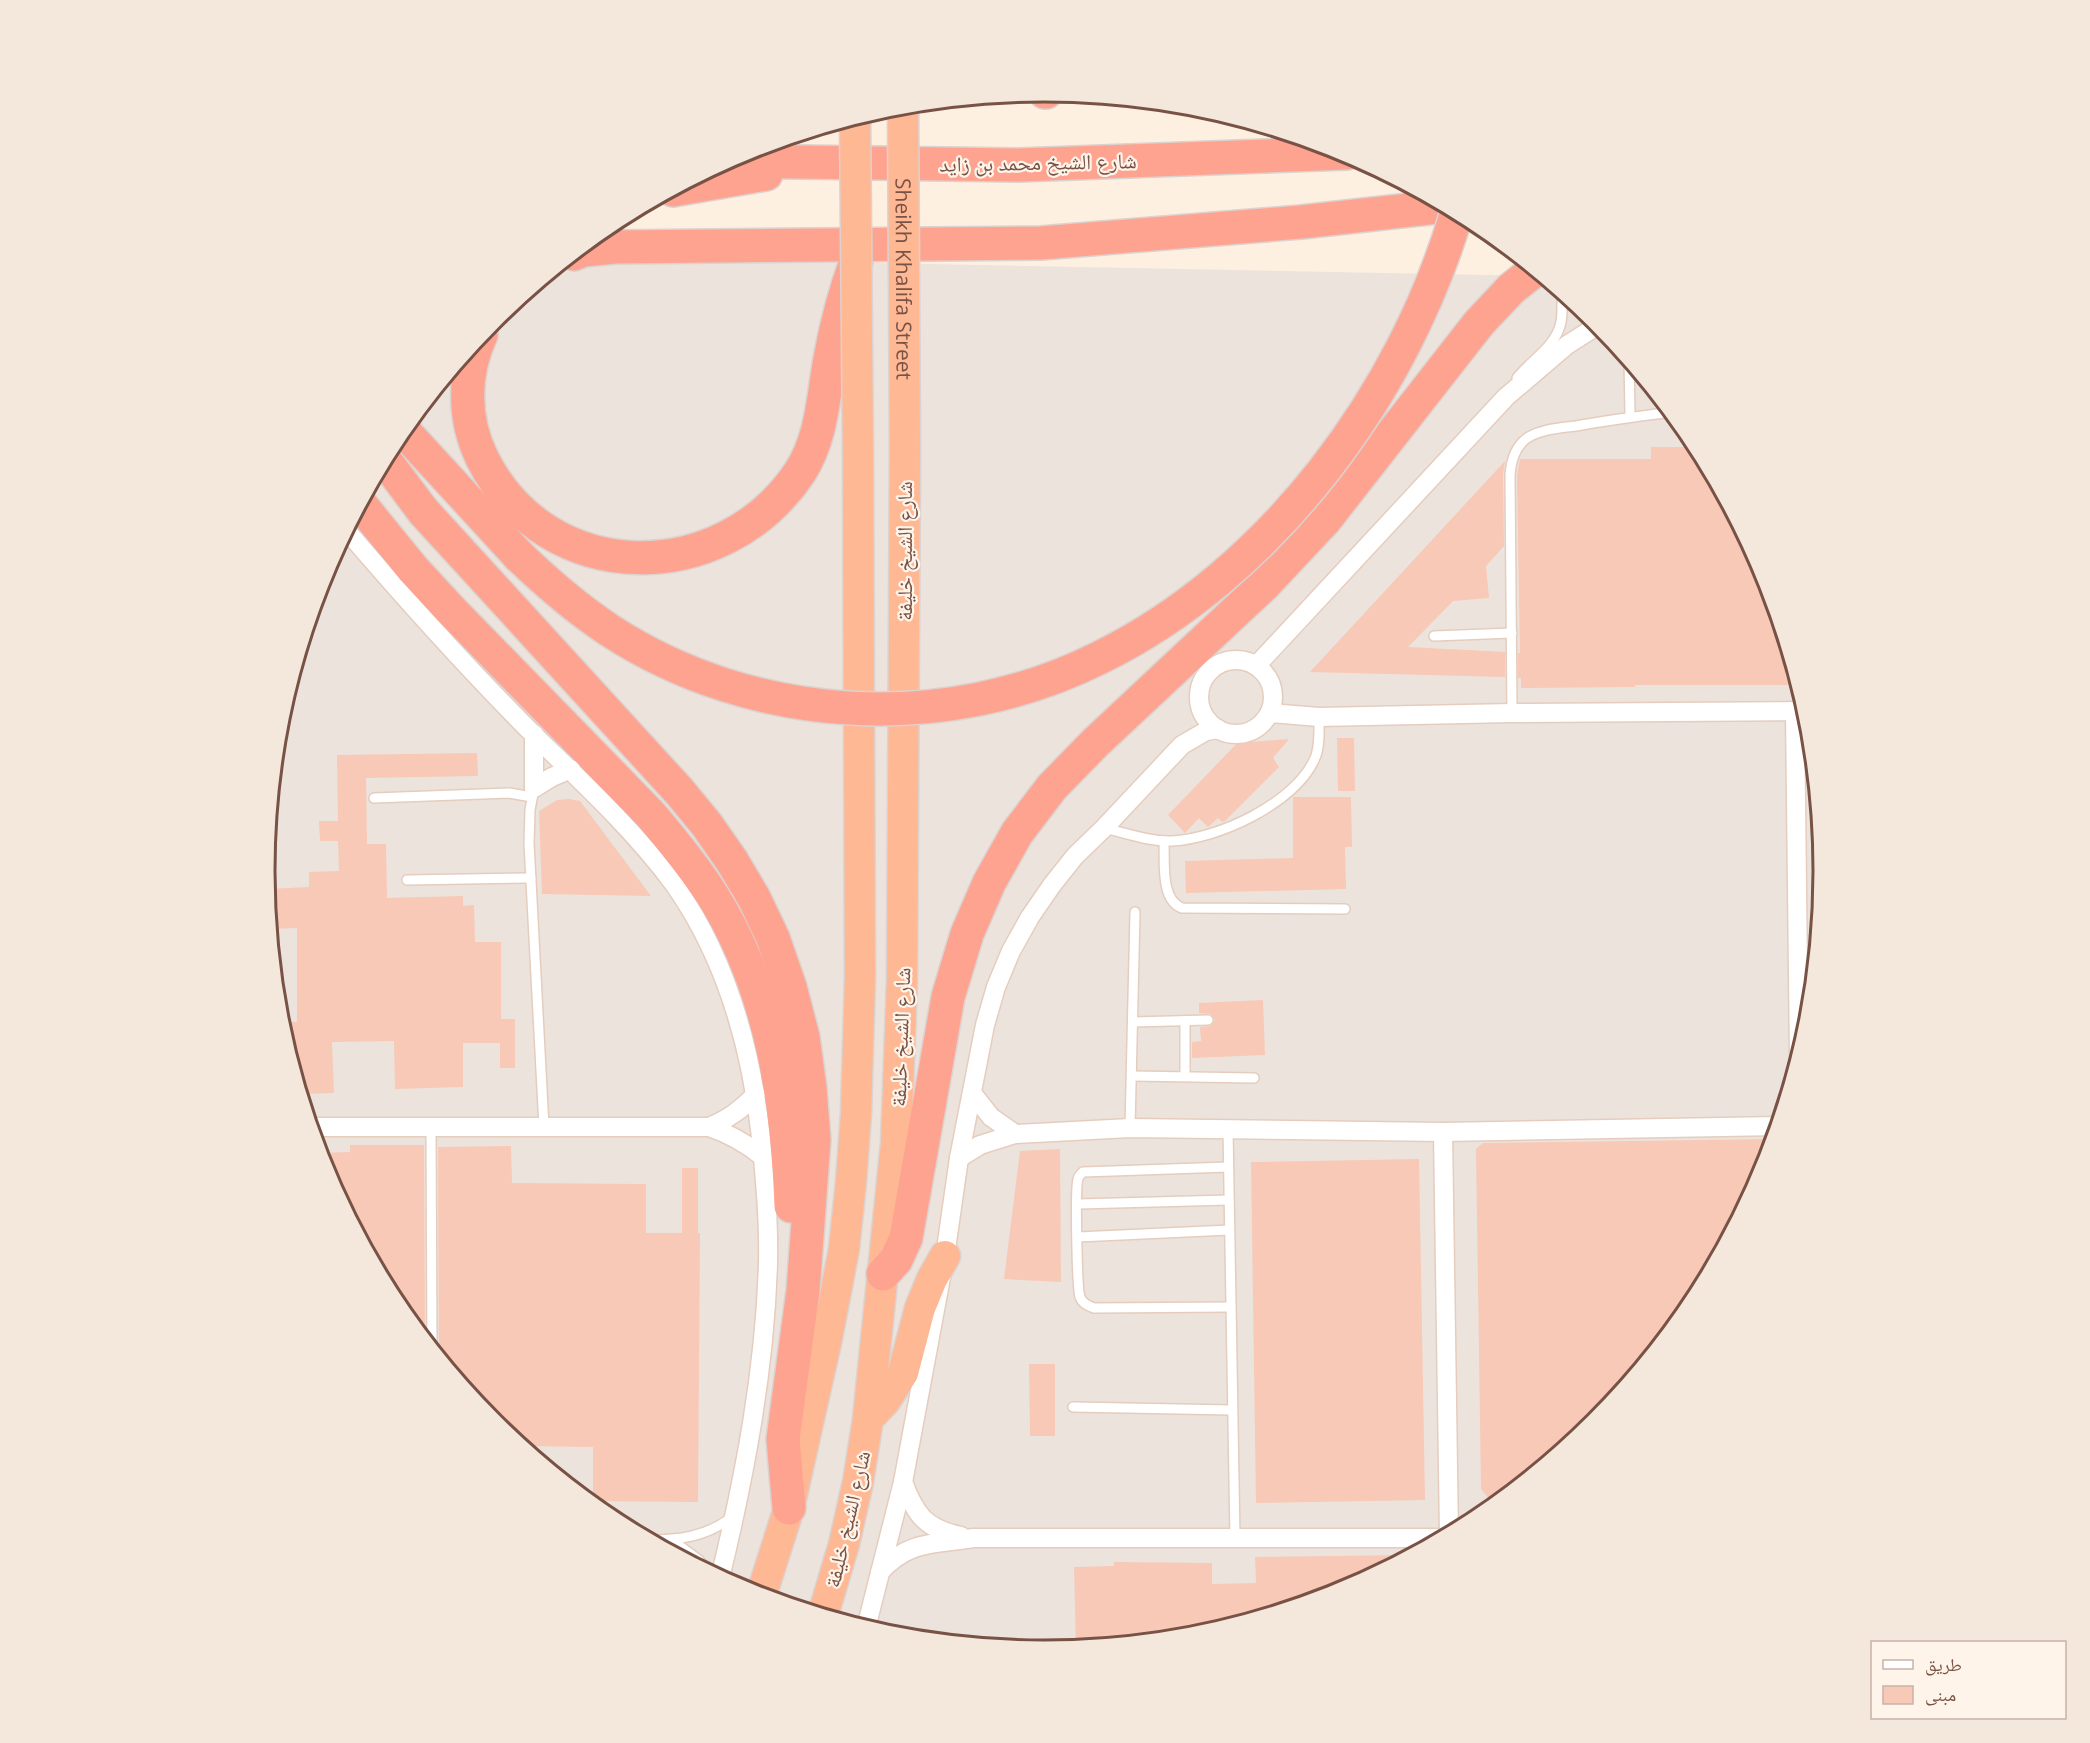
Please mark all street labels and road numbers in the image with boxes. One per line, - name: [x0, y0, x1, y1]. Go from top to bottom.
- street label: شارع الشيخ محمد بن زايد: [939, 146, 1137, 178]
- street label: Sheikh Khalifa Street: [889, 178, 919, 380]
- street label: شارع الشيخ خليفة: [890, 481, 918, 621]
- street label: شارع الشيخ خليفة: [884, 967, 916, 1107]
- street label: شارع الشيخ خليفة: [818, 1448, 876, 1590]

